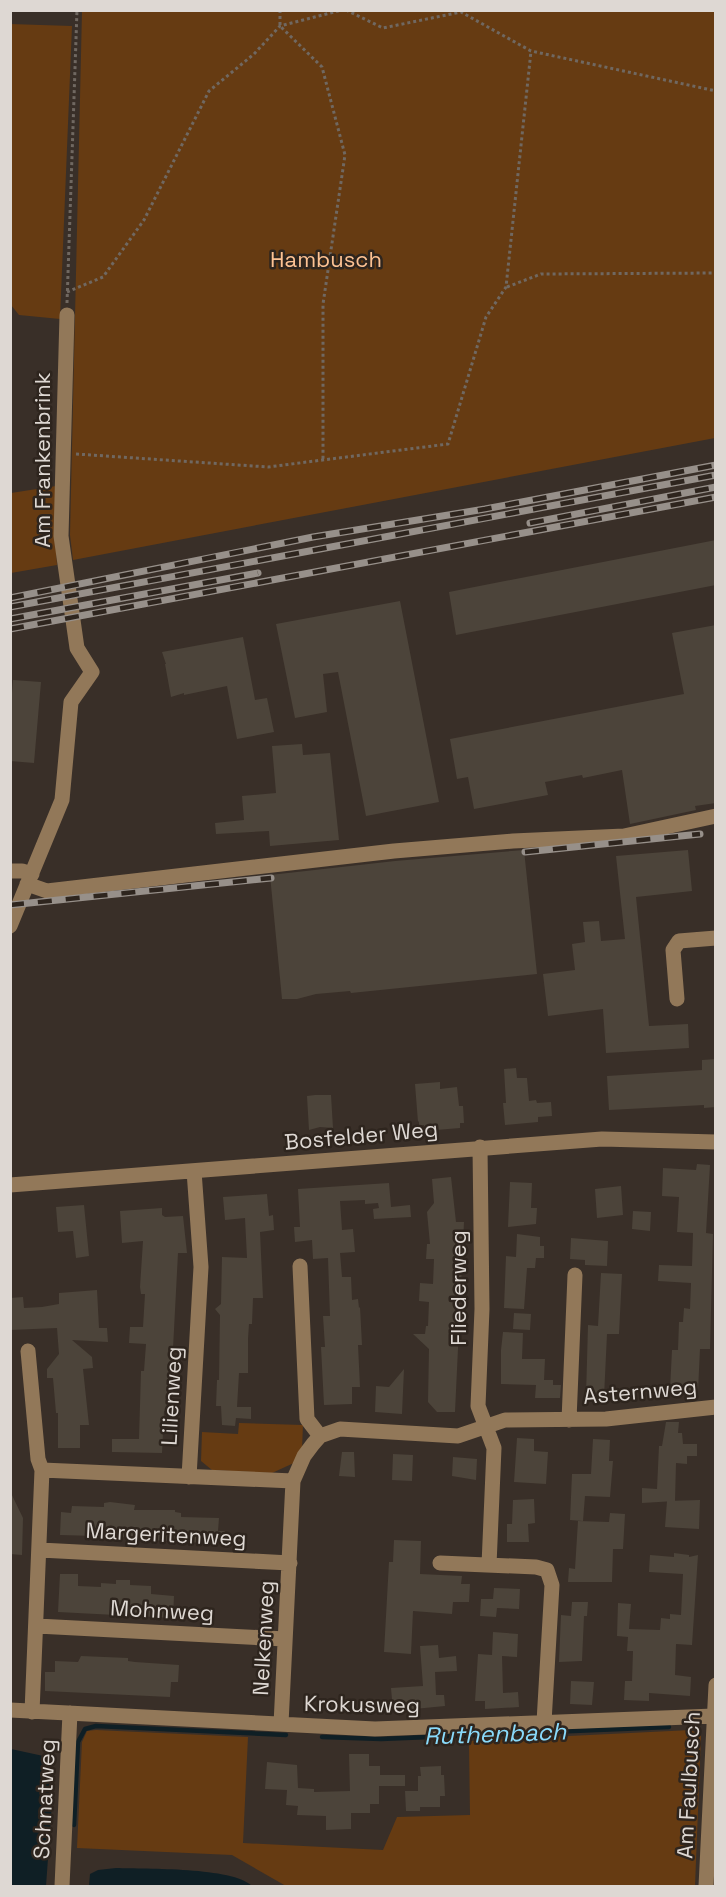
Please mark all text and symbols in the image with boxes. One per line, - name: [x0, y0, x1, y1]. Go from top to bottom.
- park label: Hambusch: [270, 245, 382, 273]
- street label: Am Frankenbrink: [28, 372, 56, 548]
- street label: Bosfelder Weg: [283, 1114, 439, 1156]
- street label: Fliederweg: [444, 1230, 472, 1346]
- street label: Lilienweg: [154, 1346, 188, 1446]
- street label: Asternweg: [582, 1372, 698, 1410]
- street label: Margeritenweg: [85, 1516, 247, 1552]
- street label: Nelkenweg: [246, 1580, 280, 1696]
- street label: Mohnweg: [109, 1593, 215, 1627]
- street label: Krokusweg: [304, 1689, 420, 1719]
- street label: Am Faulbusch: [670, 1711, 706, 1859]
- water label: Ruthenbach: [423, 1715, 568, 1751]
- street label: Schnatweg: [27, 1738, 61, 1860]

